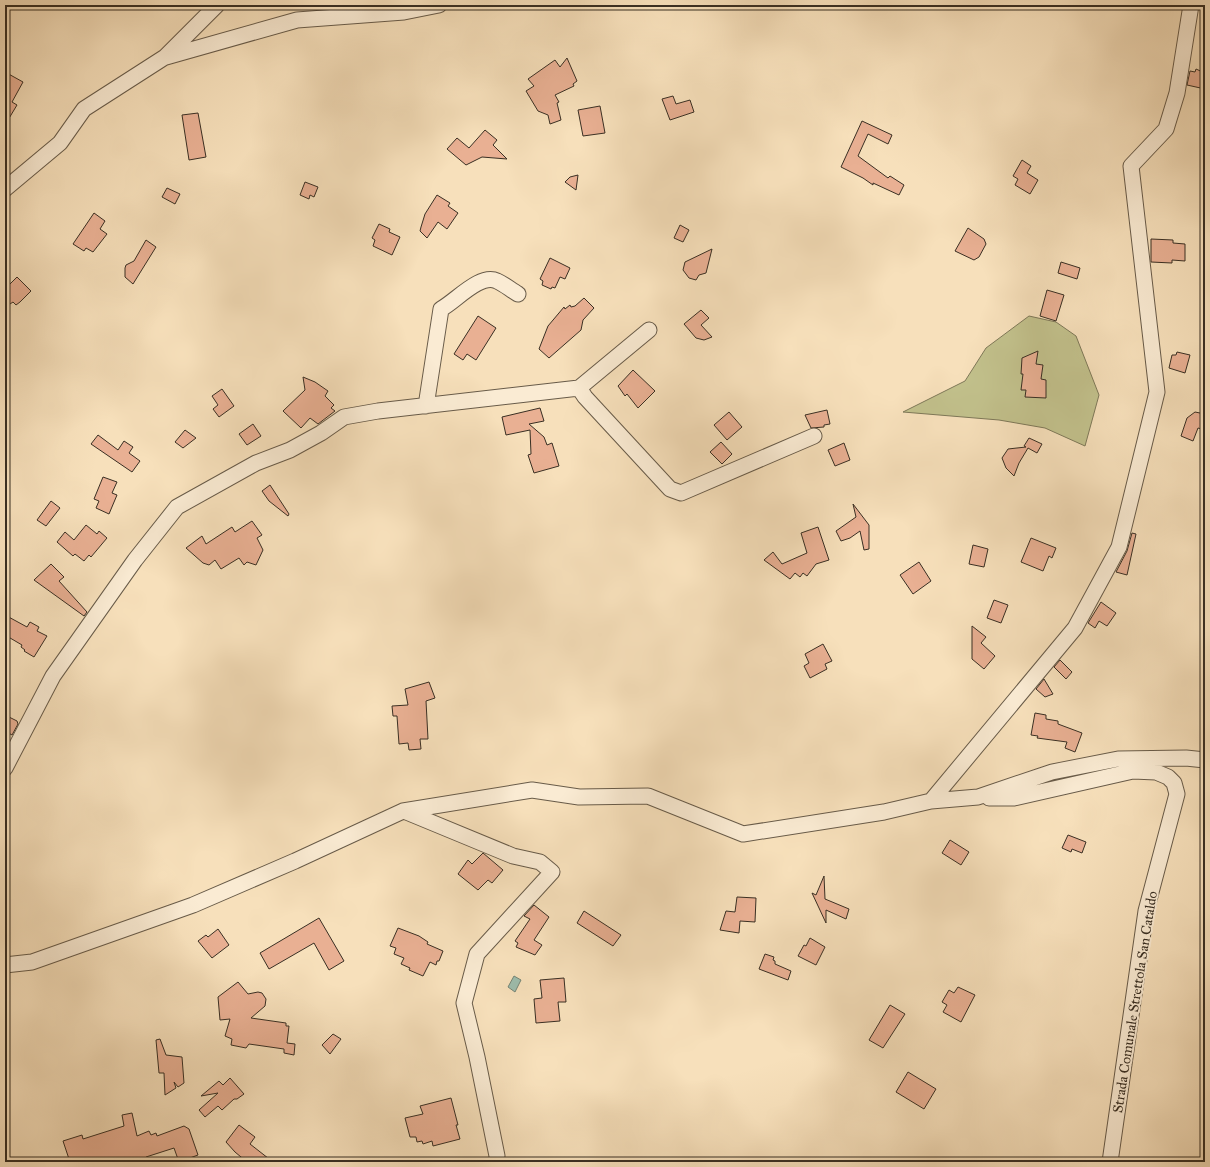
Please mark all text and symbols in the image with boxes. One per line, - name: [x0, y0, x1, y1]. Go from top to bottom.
- street label: Strada Comunale Strettola San Cataldo: [1109, 890, 1161, 1114]

